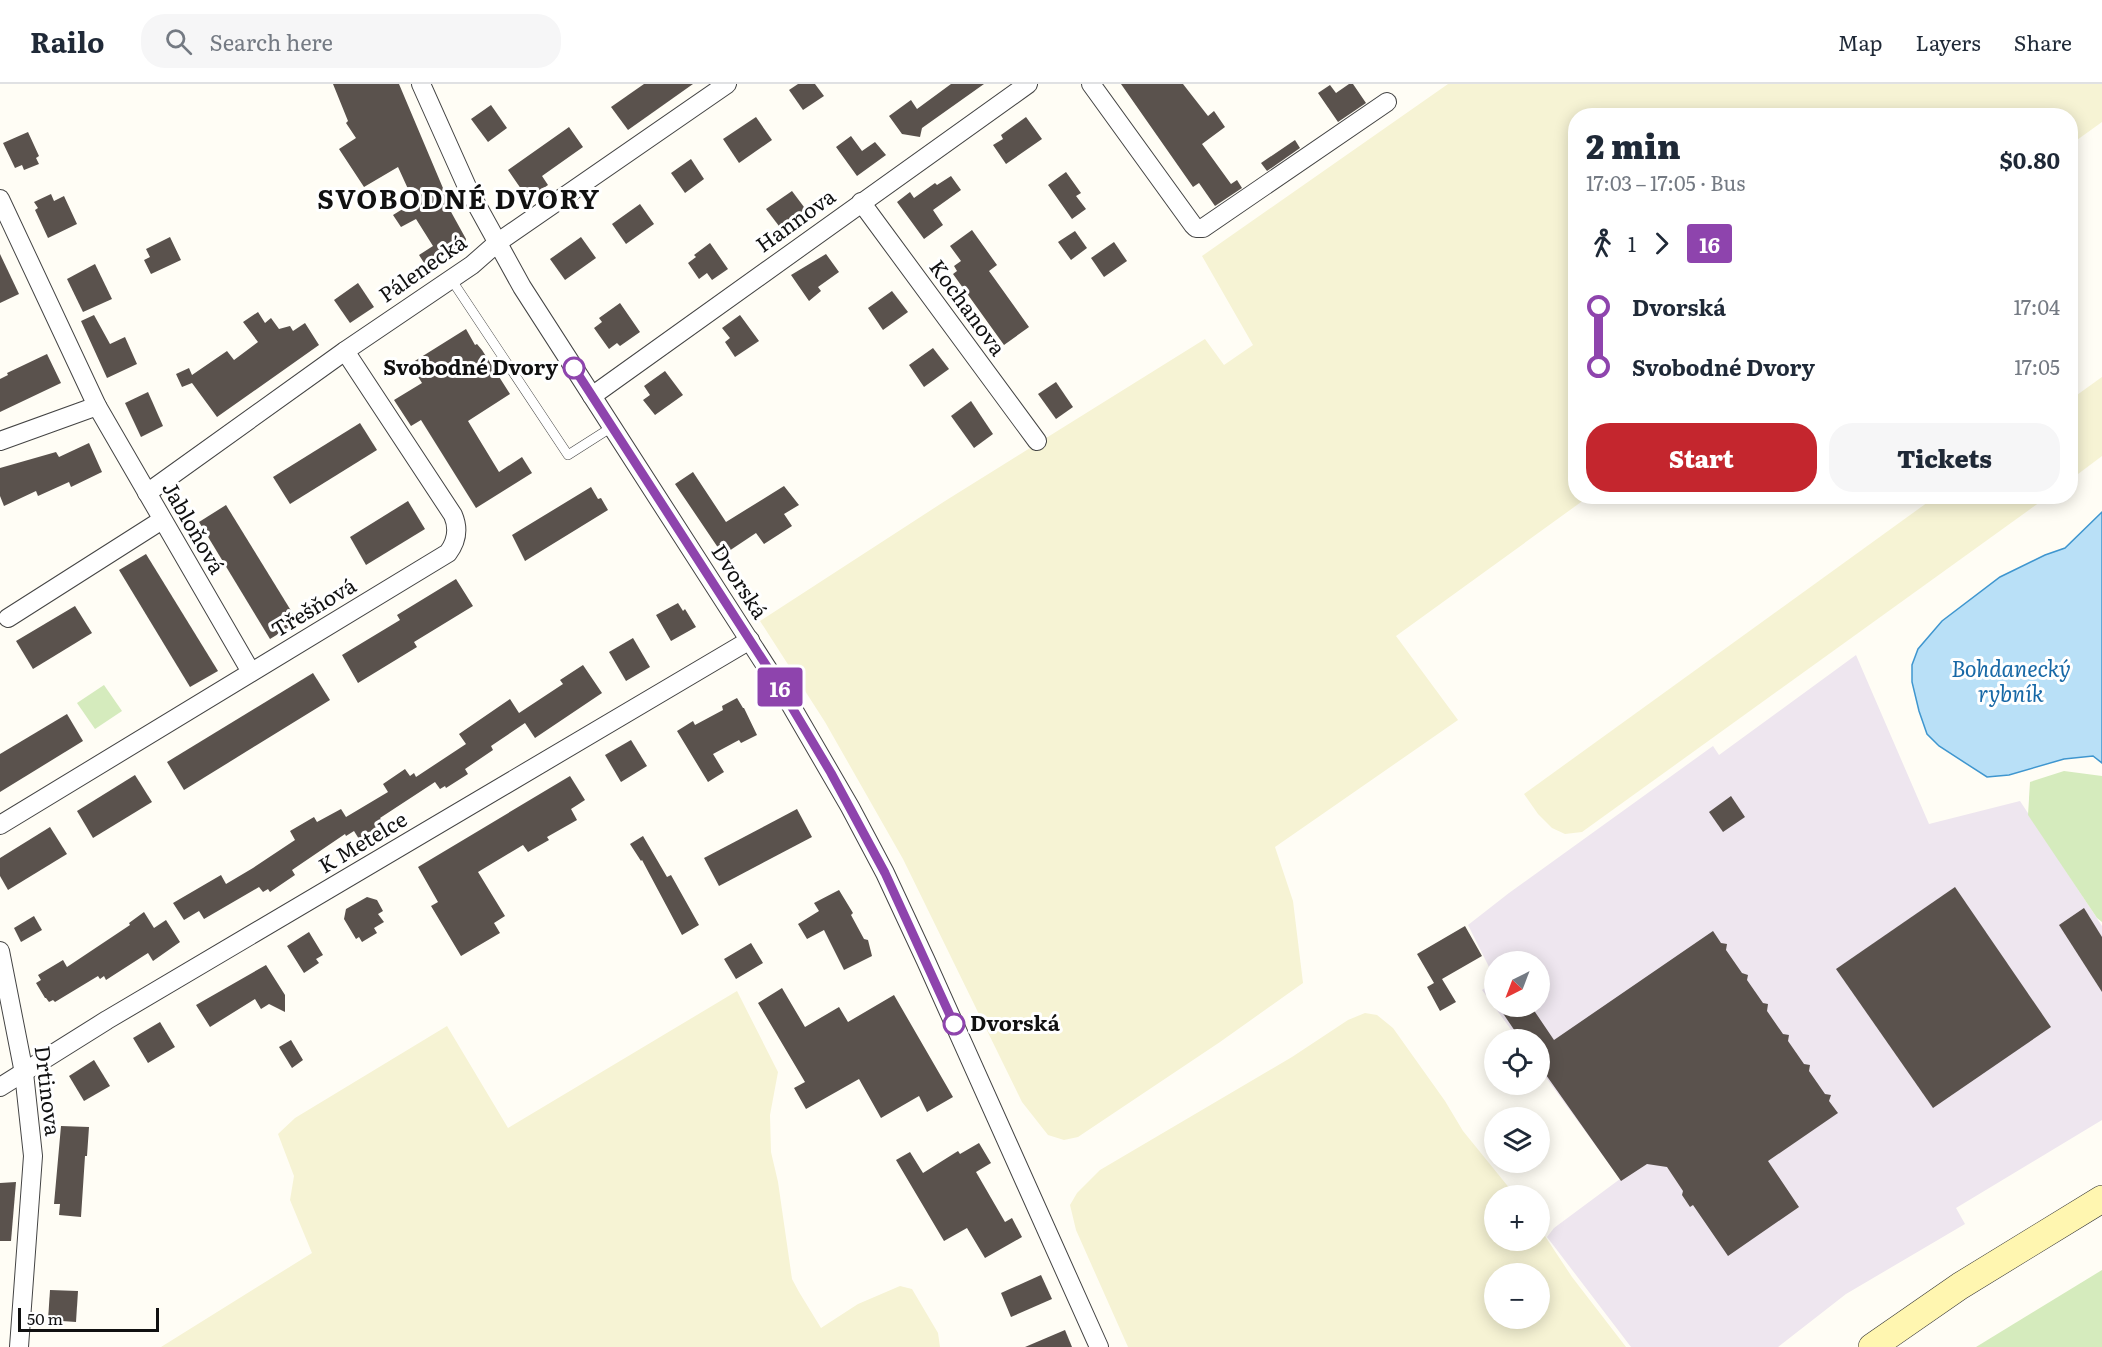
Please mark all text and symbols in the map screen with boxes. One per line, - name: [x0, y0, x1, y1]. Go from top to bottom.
- search box: [141, 14, 561, 68]
- text: Railo: [30, 20, 105, 62]
- icon: search: [162, 25, 195, 58]
- text: Search here: [210, 25, 333, 58]
- text: Map: [1838, 26, 1883, 57]
- text: Layers: [1916, 26, 1981, 57]
- text: Share: [2014, 26, 2072, 57]
- text: 2 min: [1586, 120, 1681, 169]
- text: $0.80: [2000, 143, 2060, 176]
- text: 17:03 – 17:05 · Bus: [1586, 167, 1745, 197]
- district label: SVOBODNÉ DVORY: [317, 177, 601, 217]
- street label: Hannova: [748, 179, 841, 258]
- street label: Pálenecká: [371, 225, 472, 308]
- icon: walk: [1586, 227, 1619, 260]
- icon: forward: [1645, 227, 1678, 260]
- text: 1: [1628, 228, 1636, 258]
- text: 16: [1699, 228, 1720, 259]
- street label: Kochanova: [923, 252, 1015, 362]
- text: Dvorská: [1632, 290, 1726, 323]
- text: 17:04: [2013, 291, 2060, 321]
- place label: Svobodné Dvory: [383, 350, 558, 381]
- text: Svobodné Dvory: [1632, 350, 1815, 383]
- text: 17:05: [2014, 351, 2060, 381]
- marker: Svobodné Dvory: [563, 357, 585, 379]
- button: Start: [1586, 423, 1817, 492]
- button: Tickets: [1829, 423, 2060, 492]
- street label: Jabloňová: [156, 475, 234, 579]
- street label: Dvorská: [705, 537, 777, 625]
- street label: Třešňová: [264, 568, 362, 643]
- water label: Bohdanecký rybník: [1951, 651, 2071, 709]
- line badge: 16: [753, 668, 807, 706]
- text: 16: [770, 672, 790, 703]
- street label: K Metelce: [312, 802, 412, 879]
- north arrow: [1484, 951, 1550, 1017]
- map controls: [1484, 951, 1550, 1329]
- place label: Dvorská: [970, 1006, 1061, 1037]
- marker: Dvorská: [943, 1013, 965, 1035]
- button: locate: [1484, 1029, 1550, 1095]
- street label: Drtinova: [29, 1044, 70, 1138]
- button: layers: [1484, 1107, 1550, 1173]
- button: +: [1484, 1185, 1550, 1251]
- button: −: [1484, 1263, 1550, 1329]
- scale bar: [18, 1305, 159, 1332]
- text: 50 m: [27, 1306, 63, 1330]

